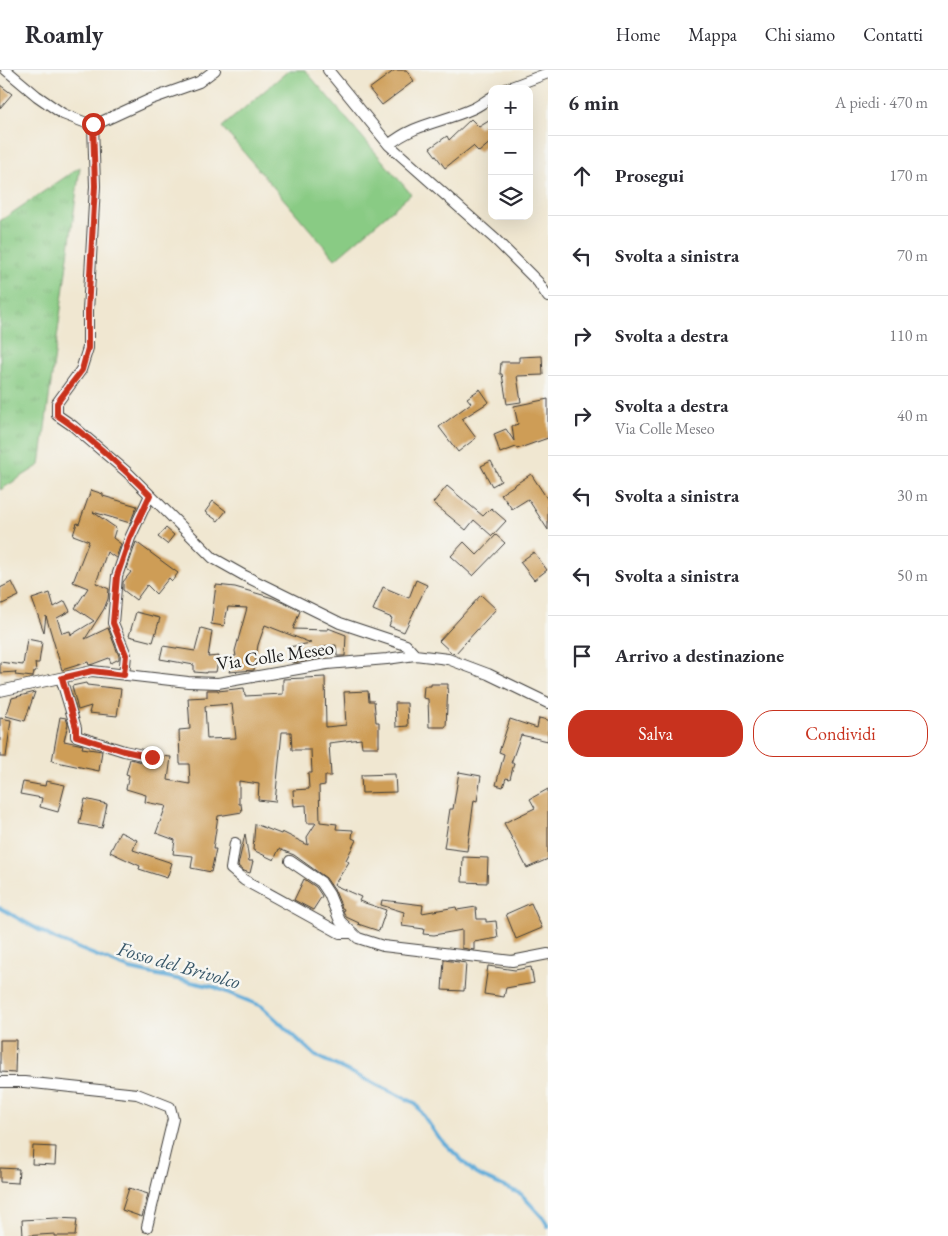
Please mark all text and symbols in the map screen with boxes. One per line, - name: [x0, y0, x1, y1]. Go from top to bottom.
- text: Roamly: [25, 19, 103, 50]
- text: Home: [616, 23, 660, 46]
- text: Mappa: [688, 23, 737, 46]
- text: Chi siamo: [765, 23, 835, 46]
- text: Contatti: [863, 23, 923, 46]
- map controls: [488, 85, 533, 220]
- button: +: [488, 85, 533, 130]
- text: 6 min: [568, 89, 619, 116]
- text: A piedi · 470 m: [835, 92, 928, 113]
- route start: [82, 113, 105, 136]
- button: −: [488, 130, 533, 175]
- icon: ahead: [568, 162, 596, 190]
- text: Prosegui: [615, 163, 684, 188]
- text: 170 m: [889, 165, 928, 186]
- button: layers: [488, 175, 533, 220]
- icon: left: [568, 242, 596, 270]
- text: Svolta a sinistra: [615, 243, 739, 268]
- text: 70 m: [897, 245, 928, 266]
- icon: right: [568, 322, 596, 350]
- text: Svolta a destra: [615, 323, 729, 348]
- text: 110 m: [889, 325, 928, 346]
- text: Svolta a destra: [615, 393, 729, 418]
- icon: right: [568, 402, 596, 430]
- text: 40 m: [897, 405, 928, 426]
- text: Via Colle Meseo: [615, 418, 715, 439]
- icon: left: [568, 482, 596, 510]
- text: Svolta a sinistra: [615, 483, 739, 508]
- text: 30 m: [897, 485, 928, 506]
- icon: left: [568, 562, 596, 590]
- text: Svolta a sinistra: [615, 563, 739, 588]
- text: 50 m: [897, 565, 928, 586]
- street label: Via Colle Meseo: [215, 635, 335, 676]
- icon: arrive: [568, 642, 596, 670]
- text: Arrivo a destinazione: [615, 643, 784, 668]
- button: Salva: [568, 710, 743, 757]
- button: Condividi: [753, 710, 928, 757]
- route end: [141, 746, 164, 769]
- water label: Fosso del Brivolco: [114, 935, 244, 995]

